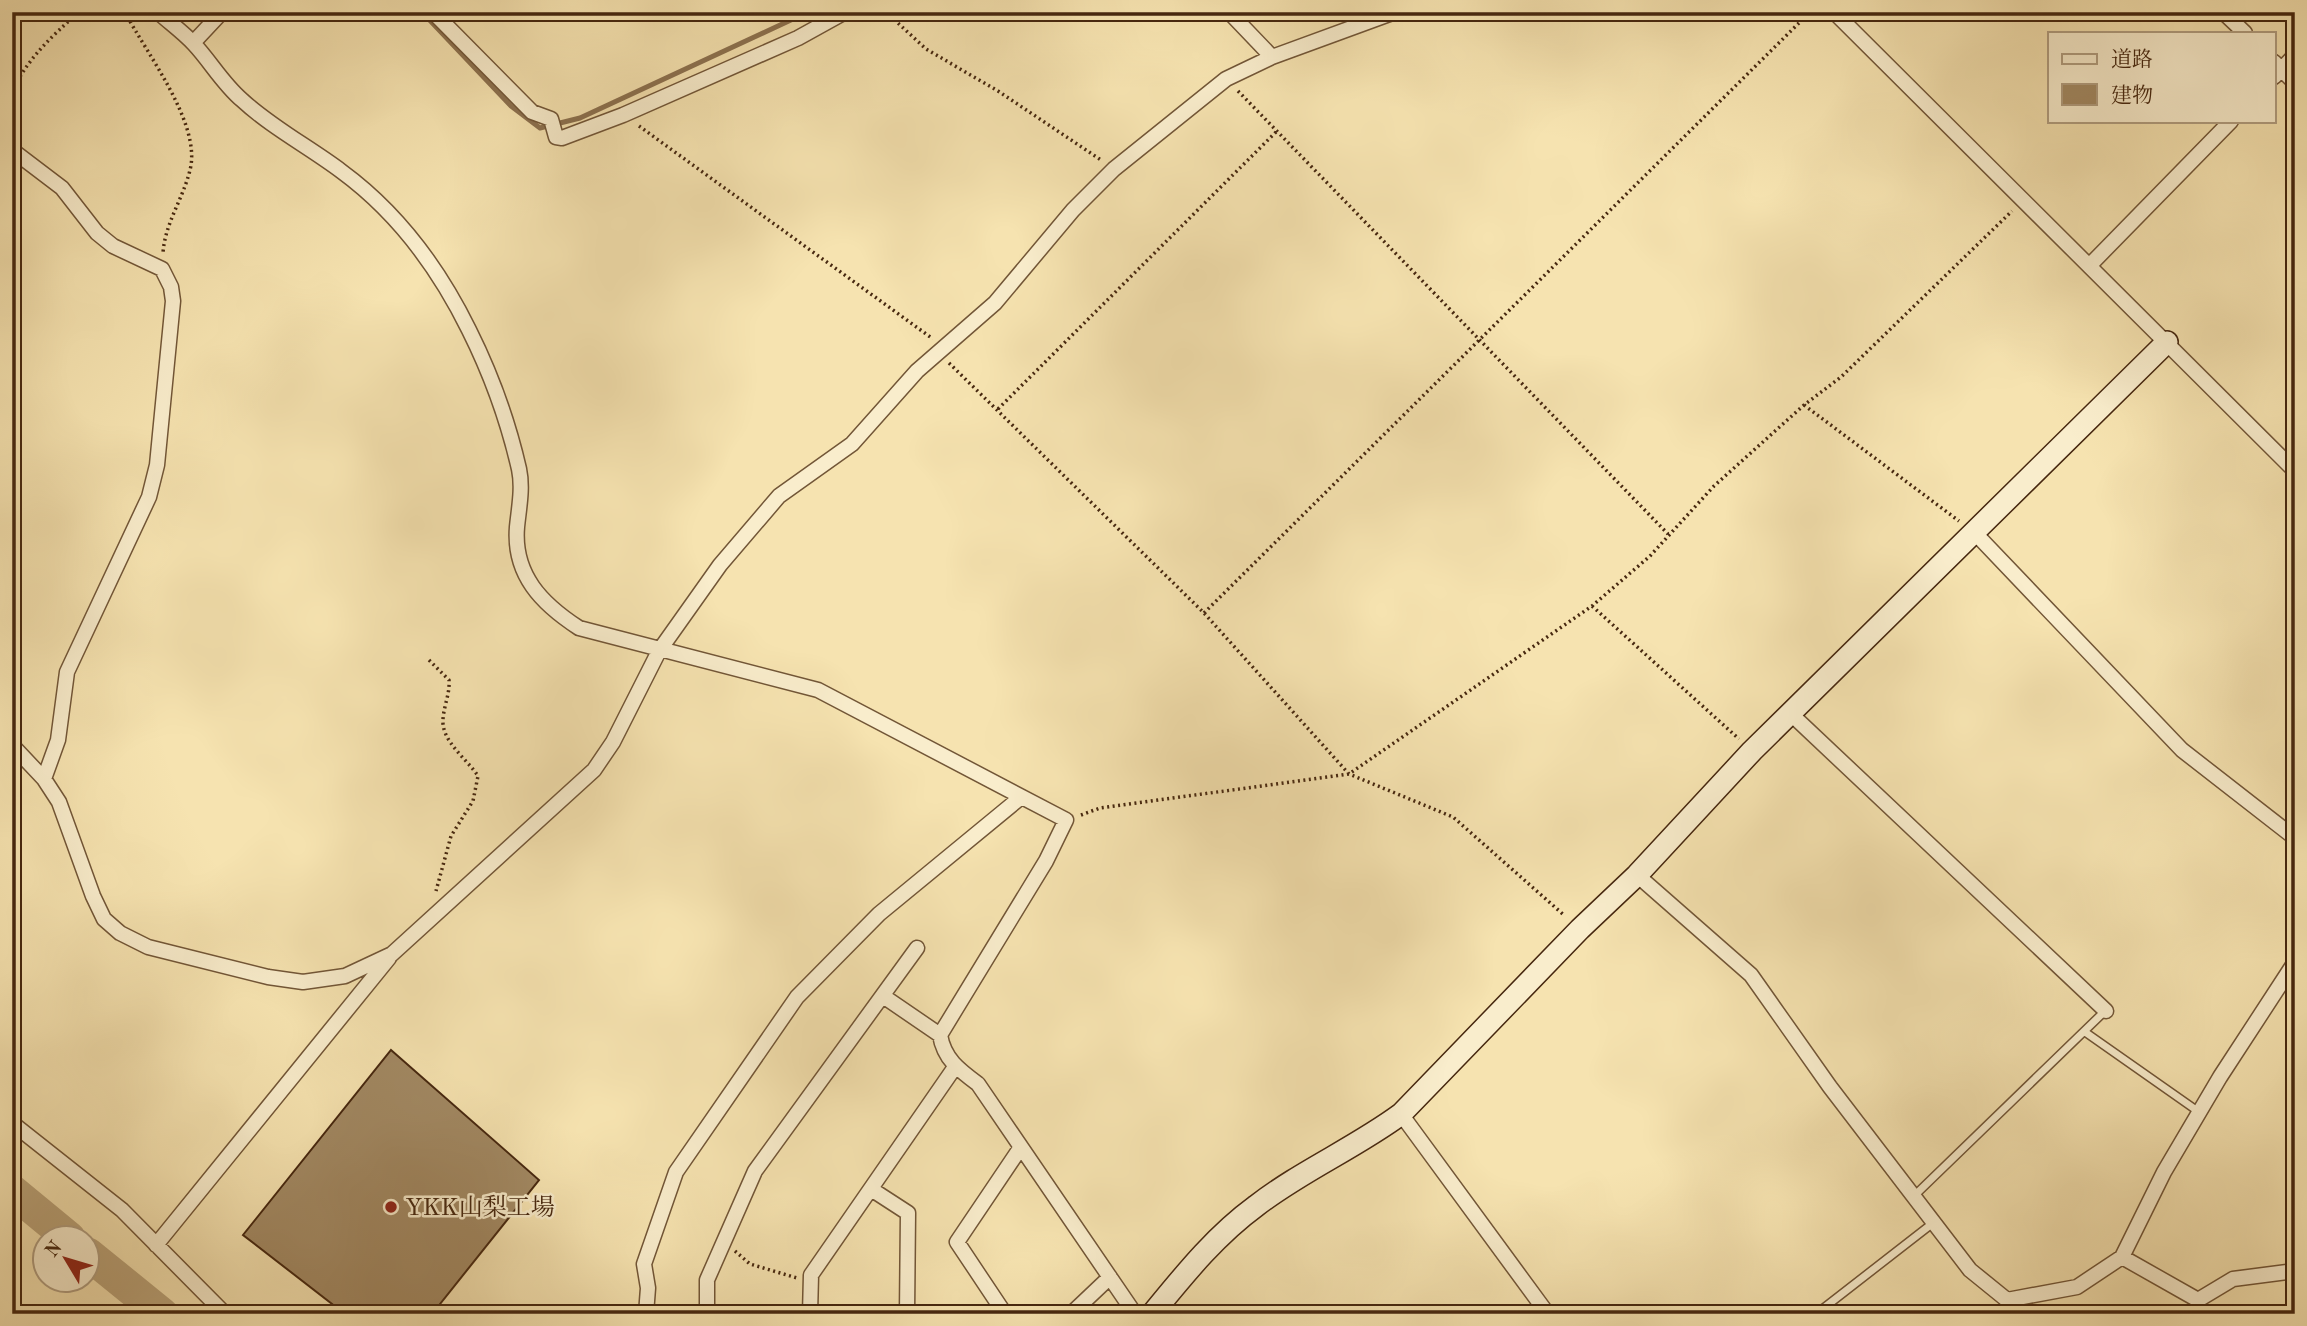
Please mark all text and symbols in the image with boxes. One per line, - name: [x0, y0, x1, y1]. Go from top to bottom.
- legend: [2048, 32, 2276, 122]
- text: 道路: [2111, 48, 2153, 71]
- text: 建物: [2111, 84, 2153, 107]
- place label: YKK山梨工場: [405, 1194, 555, 1221]
- marker: YKK山梨工場: [383, 1199, 399, 1215]
- north arrow: [32, 1224, 102, 1294]
- text: N: [43, 1238, 67, 1262]

